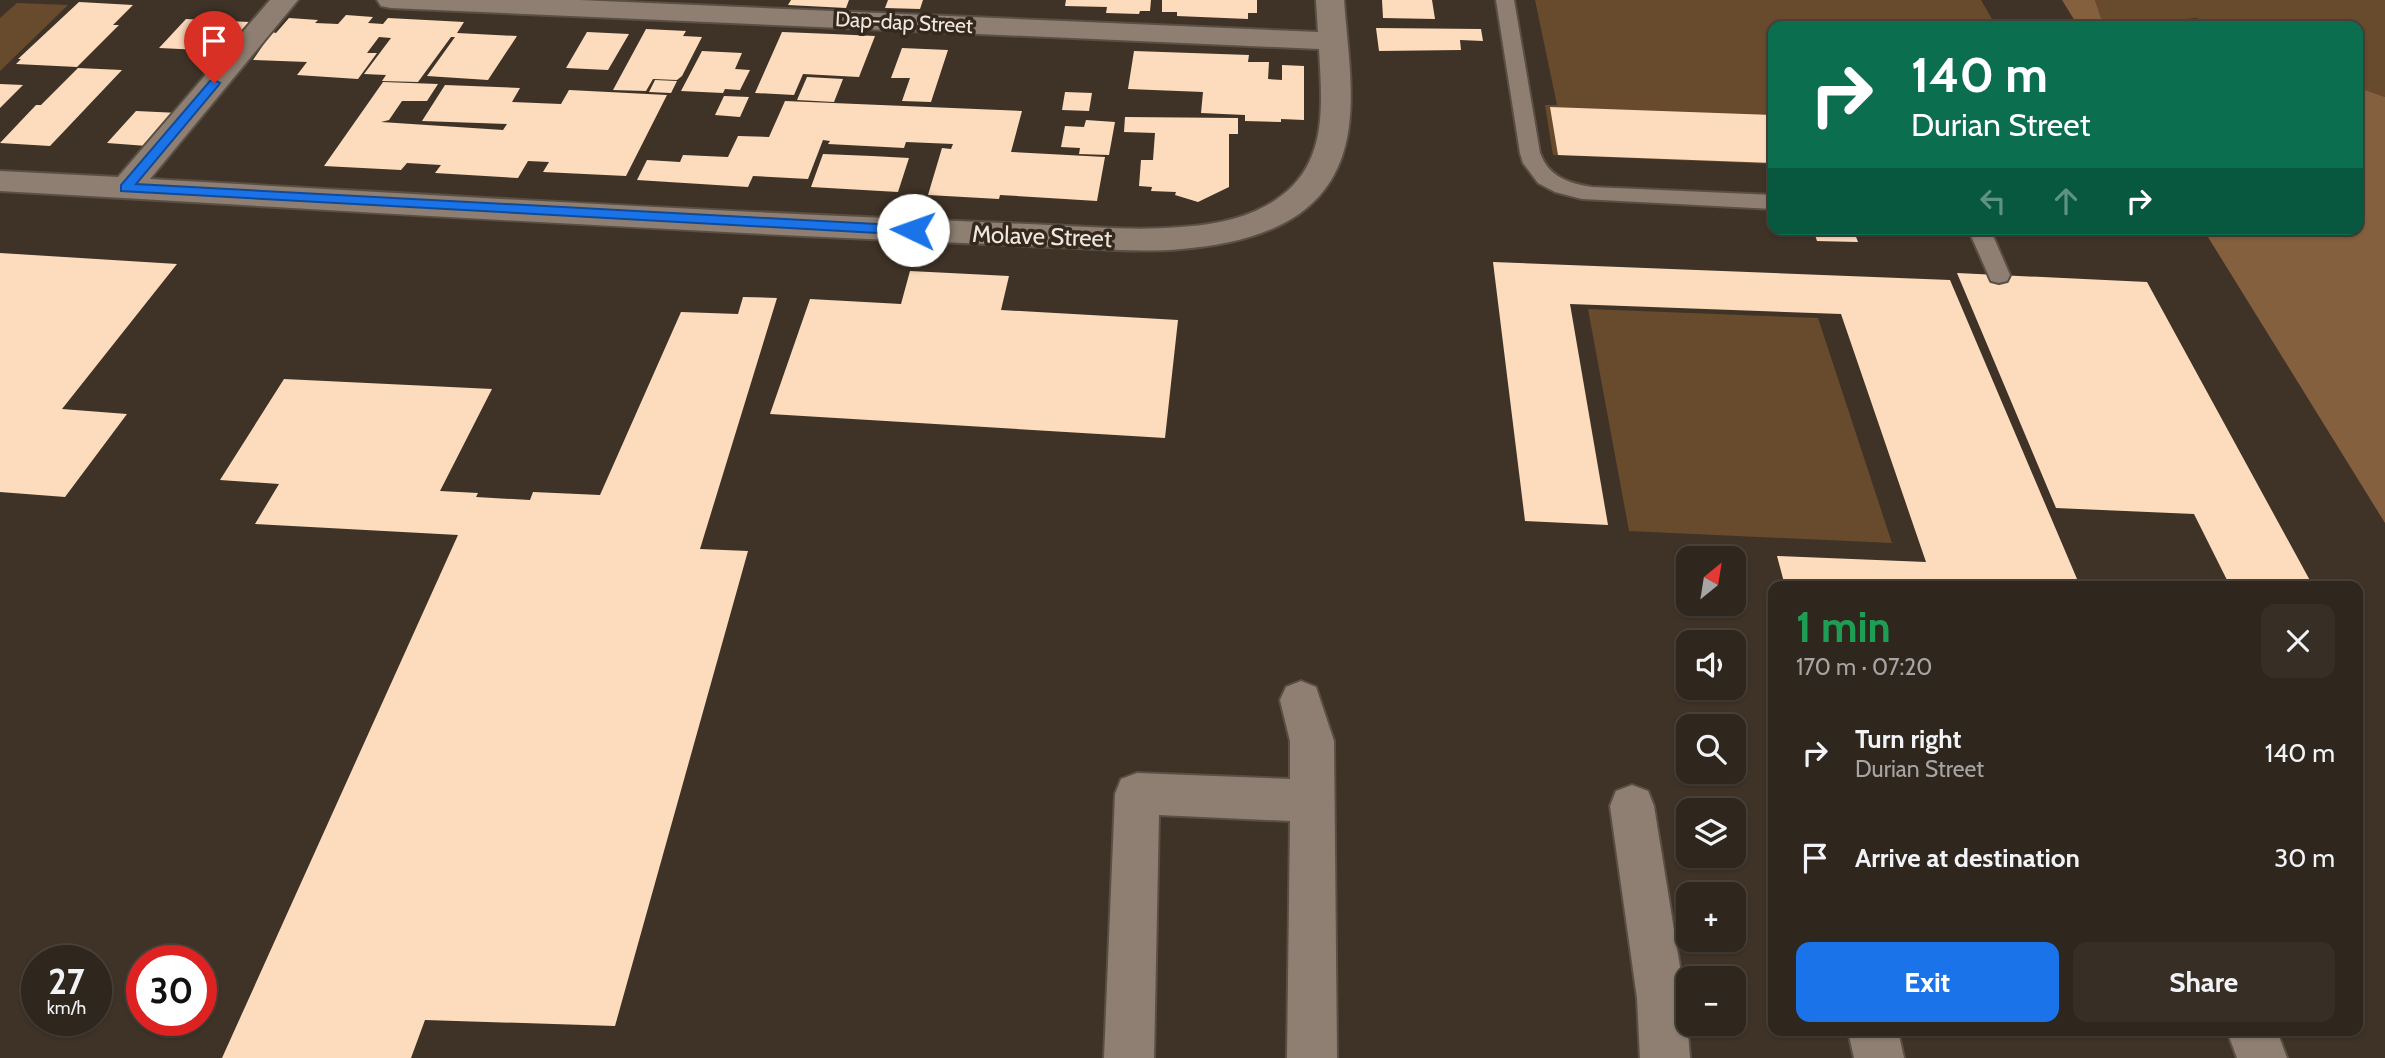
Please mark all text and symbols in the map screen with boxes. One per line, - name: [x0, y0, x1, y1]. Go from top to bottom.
- street label: Dap-dap Street: [834, 6, 974, 38]
- pin: [184, 11, 244, 83]
- icon: arrive: [195, 22, 233, 60]
- text: 140 m: [1911, 45, 2048, 104]
- icon: right: [1796, 49, 1887, 140]
- text: Durian Street: [1911, 105, 2090, 144]
- icon: left: [1974, 182, 2012, 220]
- icon: ahead: [2047, 182, 2085, 220]
- icon: right: [2120, 182, 2158, 220]
- position arrow: [876, 193, 950, 267]
- street label: Molave Street: [971, 219, 1113, 253]
- north arrow: [1676, 546, 1746, 616]
- map controls: [1676, 546, 1746, 1036]
- text: 1 min: [1796, 601, 1891, 653]
- button: close: [2261, 604, 2335, 678]
- button: sound: [1676, 630, 1746, 700]
- text: 170 m · 07:20: [1796, 653, 1932, 681]
- button: search: [1676, 714, 1746, 784]
- text: Turn right: [1855, 723, 1961, 755]
- icon: right: [1796, 734, 1834, 772]
- text: 140 m: [2265, 737, 2335, 769]
- text: Durian Street: [1855, 755, 1984, 783]
- button: layers: [1676, 798, 1746, 868]
- icon: arrive: [1796, 839, 1834, 877]
- text: Arrive at destination: [1855, 842, 2080, 874]
- text: 30 m: [2274, 842, 2335, 874]
- button: +: [1676, 882, 1746, 952]
- button: Exit: [1796, 942, 2059, 1022]
- button: Share: [2073, 942, 2335, 1022]
- speed limit sign: 30: [126, 945, 217, 1036]
- text: 27: [48, 960, 85, 1003]
- button: −: [1676, 966, 1746, 1036]
- text: km/h: [47, 997, 86, 1019]

